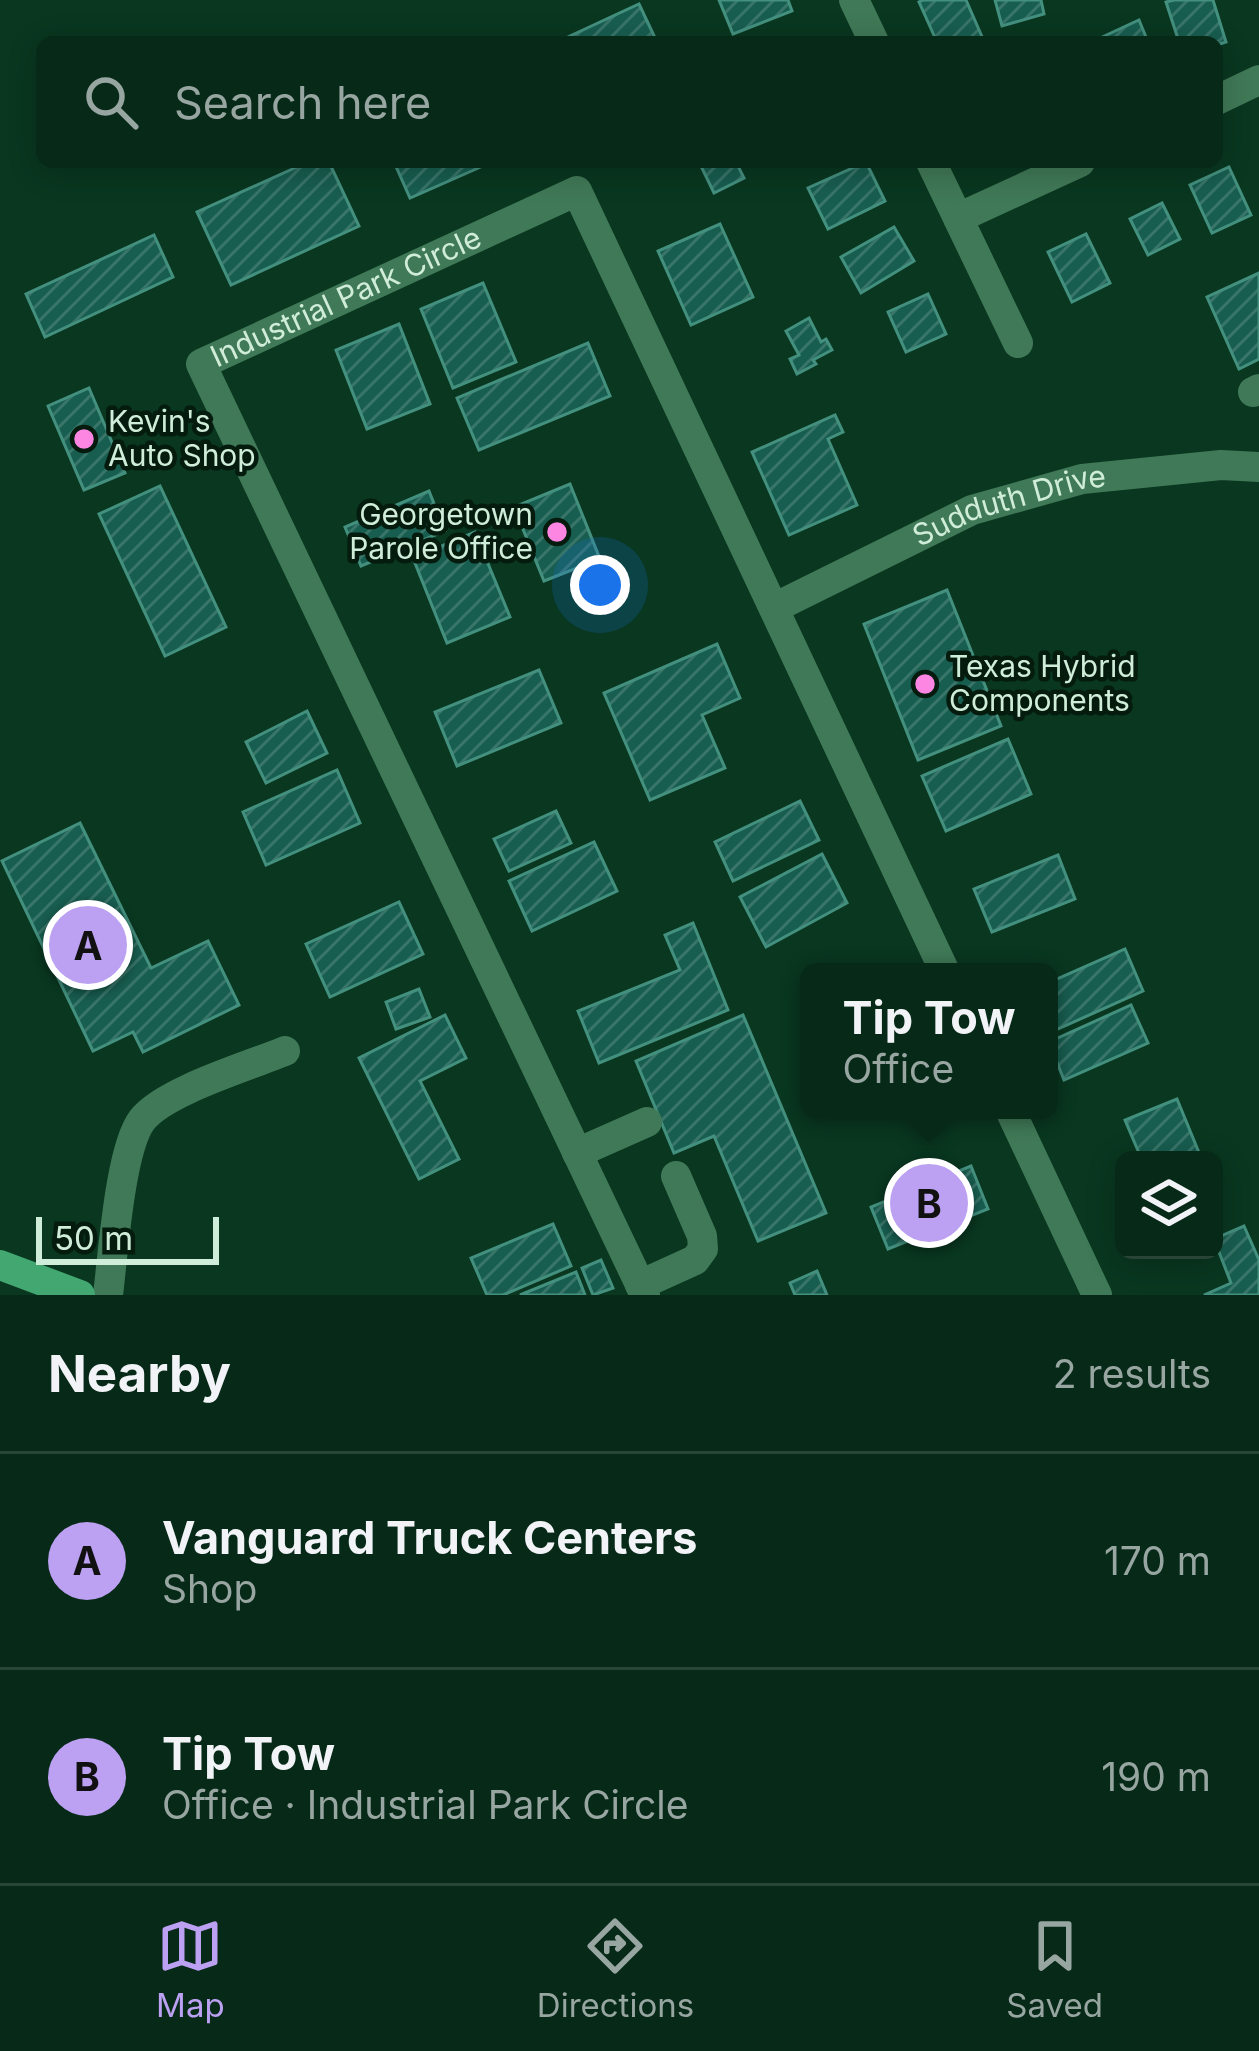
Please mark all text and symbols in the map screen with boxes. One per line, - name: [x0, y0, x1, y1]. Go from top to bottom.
- search box: [36, 36, 1223, 168]
- icon: search: [78, 69, 144, 135]
- text: Search here: [174, 75, 431, 130]
- street label: Industrial Park Circle: [205, 219, 486, 374]
- place label: Kevin's Auto Shop: [108, 403, 256, 473]
- marker: Kevin's Auto Shop: [71, 426, 97, 452]
- street label: Sudduth Drive: [906, 458, 1107, 554]
- place label: Georgetown Parole Office: [349, 496, 533, 566]
- marker: Georgetown Parole Office: [544, 519, 570, 545]
- your location: [570, 555, 630, 615]
- place label: Texas Hybrid Components: [949, 648, 1136, 718]
- marker: Texas Hybrid Components: [912, 671, 938, 697]
- pin: A: [49, 900, 127, 990]
- popup: [800, 963, 1058, 1119]
- text: Tip Tow: [842, 990, 1016, 1045]
- text: Office: [842, 1045, 954, 1092]
- map controls: [1115, 1151, 1223, 1259]
- button: layers: [1115, 1151, 1223, 1259]
- pin: B: [890, 1158, 968, 1248]
- scale bar: [36, 1211, 219, 1264]
- text: 50 m: [54, 1218, 133, 1258]
- text: Nearby: [48, 1343, 231, 1404]
- text: 2 results: [1053, 1350, 1211, 1397]
- text: Vanguard Truck Centers: [162, 1510, 697, 1565]
- text: A: [72, 1537, 102, 1584]
- text: 170 m: [1104, 1537, 1211, 1584]
- text: Shop: [162, 1565, 257, 1612]
- text: Tip Tow: [162, 1726, 335, 1781]
- text: B: [74, 1753, 100, 1800]
- text: 190 m: [1101, 1753, 1211, 1800]
- text: Office · Industrial Park Circle: [162, 1781, 689, 1828]
- tab: Map: [156, 1913, 225, 2025]
- tab: Directions: [537, 1913, 694, 2025]
- tab: Saved: [1006, 1913, 1103, 2025]

